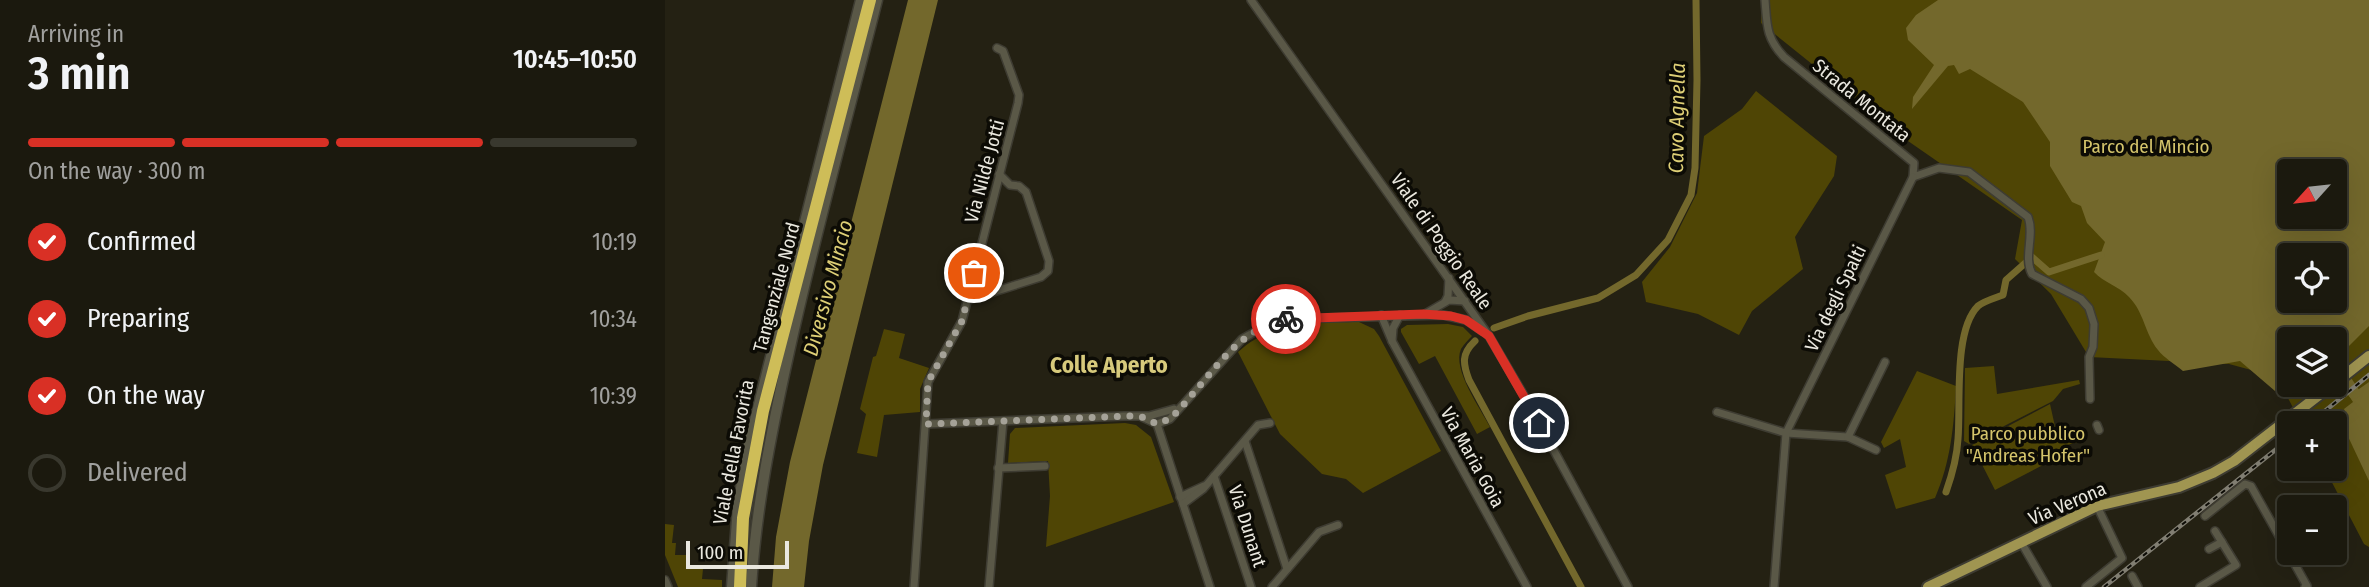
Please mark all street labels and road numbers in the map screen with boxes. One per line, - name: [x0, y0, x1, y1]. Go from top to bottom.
- street label: Strada Montata: [1808, 54, 1915, 147]
- street label: Via Nilde Jotti: [960, 117, 1009, 225]
- street label: Viale di Poggio Reale: [1386, 169, 1497, 314]
- street label: Tangenziale Nord: [748, 220, 805, 354]
- street label: Via degli Spalti: [1800, 241, 1871, 355]
- street label: Viale della Favorita: [708, 378, 759, 526]
- street label: Via Maria Goia: [1436, 403, 1510, 511]
- street label: Via Verona: [2025, 477, 2110, 530]
- street label: Via Dunant: [1223, 482, 1272, 571]

